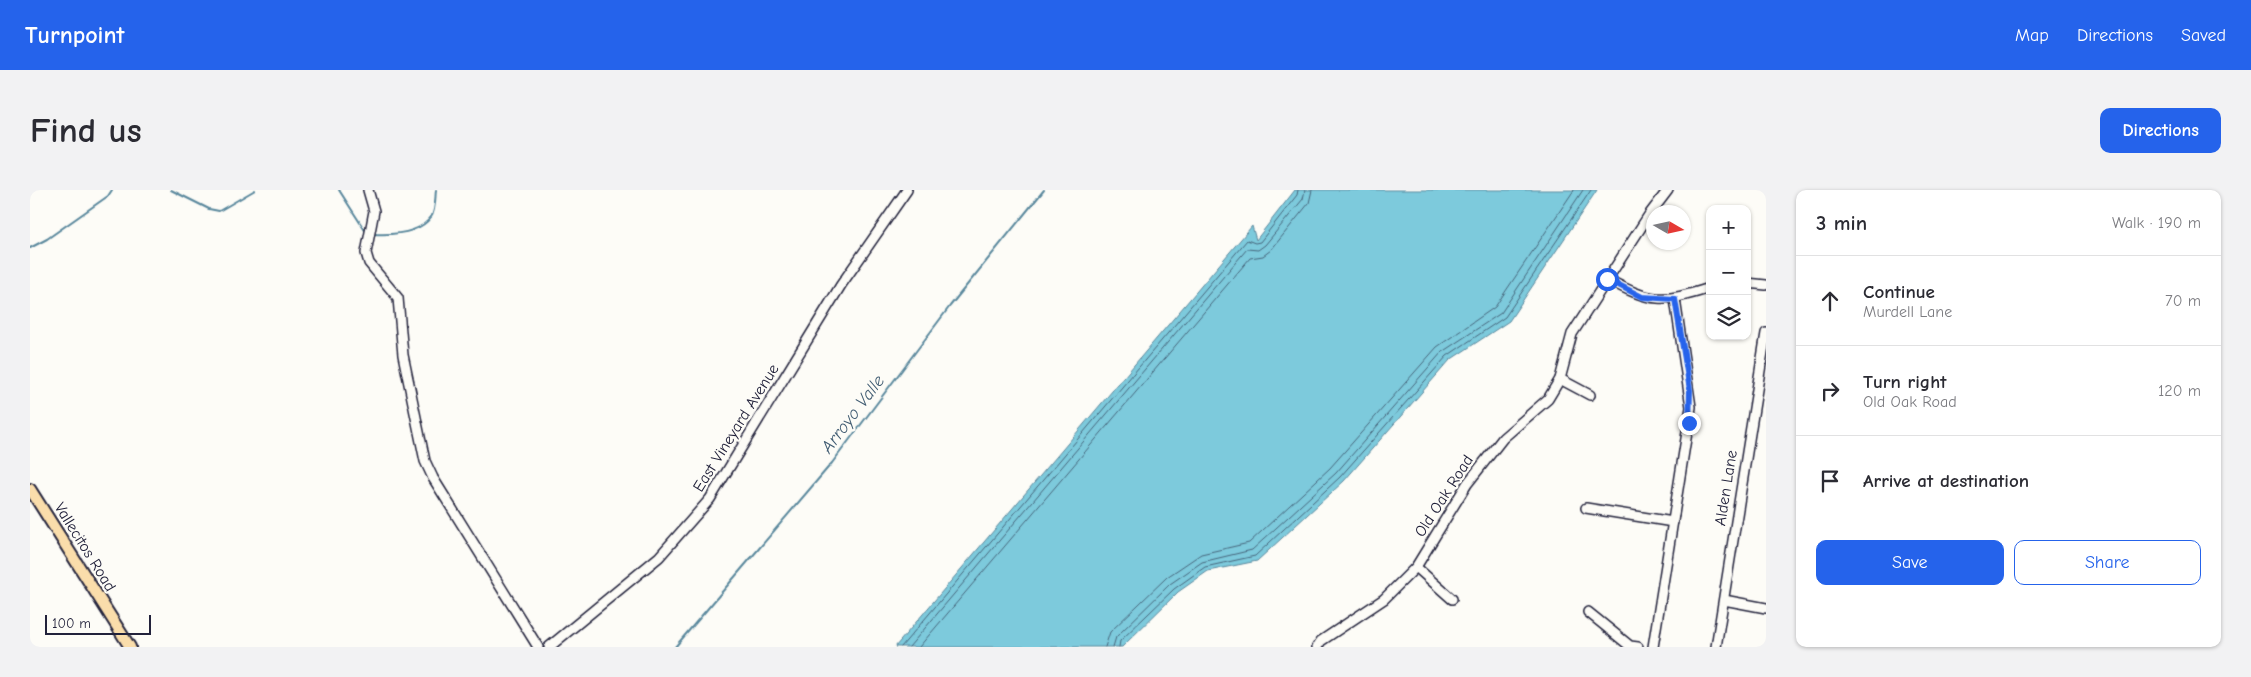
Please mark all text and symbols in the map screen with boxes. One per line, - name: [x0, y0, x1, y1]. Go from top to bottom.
- text: Turnpoint: [25, 21, 124, 49]
- text: Map: [2015, 25, 2049, 46]
- text: Directions: [2077, 25, 2153, 46]
- text: Saved: [2181, 25, 2226, 46]
- button: Directions: [2100, 108, 2221, 153]
- text: Find us: [30, 110, 142, 151]
- north arrow: [1646, 205, 1691, 250]
- map controls: [1706, 205, 1751, 340]
- button: +: [1706, 205, 1751, 250]
- text: 3 min: [1816, 211, 1867, 235]
- text: Walk · 190 m: [2112, 214, 2201, 232]
- button: −: [1706, 250, 1751, 295]
- route start: [1596, 268, 1619, 291]
- text: Continue: [1863, 281, 1935, 303]
- icon: ahead: [1816, 287, 1844, 315]
- text: 70 m: [2165, 292, 2201, 310]
- button: layers: [1706, 295, 1751, 340]
- text: Murdell Lane: [1863, 303, 1952, 321]
- street label: East Vineyard Avenue: [689, 361, 783, 495]
- water label: Arroyo Valle: [816, 371, 889, 458]
- text: Turn right: [1863, 371, 1947, 393]
- icon: right: [1816, 377, 1844, 405]
- text: 120 m: [2158, 382, 2201, 400]
- text: Old Oak Road: [1863, 393, 1957, 411]
- route end: [1678, 412, 1701, 435]
- street label: Alden Lane: [1711, 449, 1741, 527]
- street label: Old Oak Road: [1411, 452, 1477, 540]
- icon: arrive: [1816, 467, 1844, 495]
- text: Arrive at destination: [1863, 470, 2029, 492]
- street label: Vallecitos Road: [51, 499, 119, 595]
- button: Save: [1816, 540, 2004, 585]
- button: Share: [2014, 540, 2201, 585]
- scale bar: [45, 612, 151, 635]
- text: 100 m: [52, 615, 91, 632]

